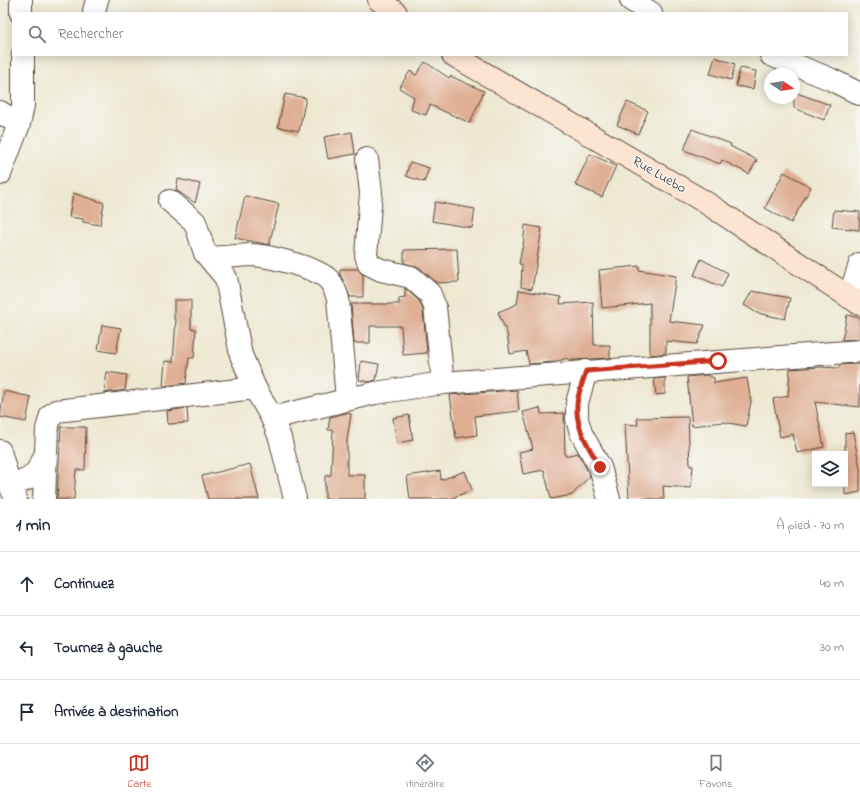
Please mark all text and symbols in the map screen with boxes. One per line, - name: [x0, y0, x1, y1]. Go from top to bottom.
- search box: [12, 12, 848, 56]
- icon: search: [26, 23, 48, 45]
- text: Rechercher: [58, 23, 123, 45]
- north arrow: [764, 68, 800, 104]
- street label: Rue Luebo: [628, 151, 690, 199]
- route start: [709, 352, 727, 370]
- map controls: [812, 451, 848, 487]
- button: layers: [812, 451, 848, 487]
- route end: [591, 458, 609, 476]
- text: 1 min: [16, 513, 50, 538]
- text: À pied · 70 m: [777, 516, 844, 535]
- icon: ahead: [16, 573, 38, 595]
- text: Continuez: [54, 573, 114, 595]
- text: 40 m: [820, 574, 844, 593]
- icon: left: [16, 637, 38, 659]
- text: Tournez à gauche: [54, 637, 162, 659]
- text: 30 m: [820, 638, 844, 657]
- icon: arrive: [16, 701, 38, 723]
- text: Arrivée à destination: [54, 701, 179, 723]
- tab: Carte: [127, 752, 151, 792]
- tab: Itinéraire: [406, 752, 444, 792]
- tab: Favoris: [699, 752, 733, 792]

